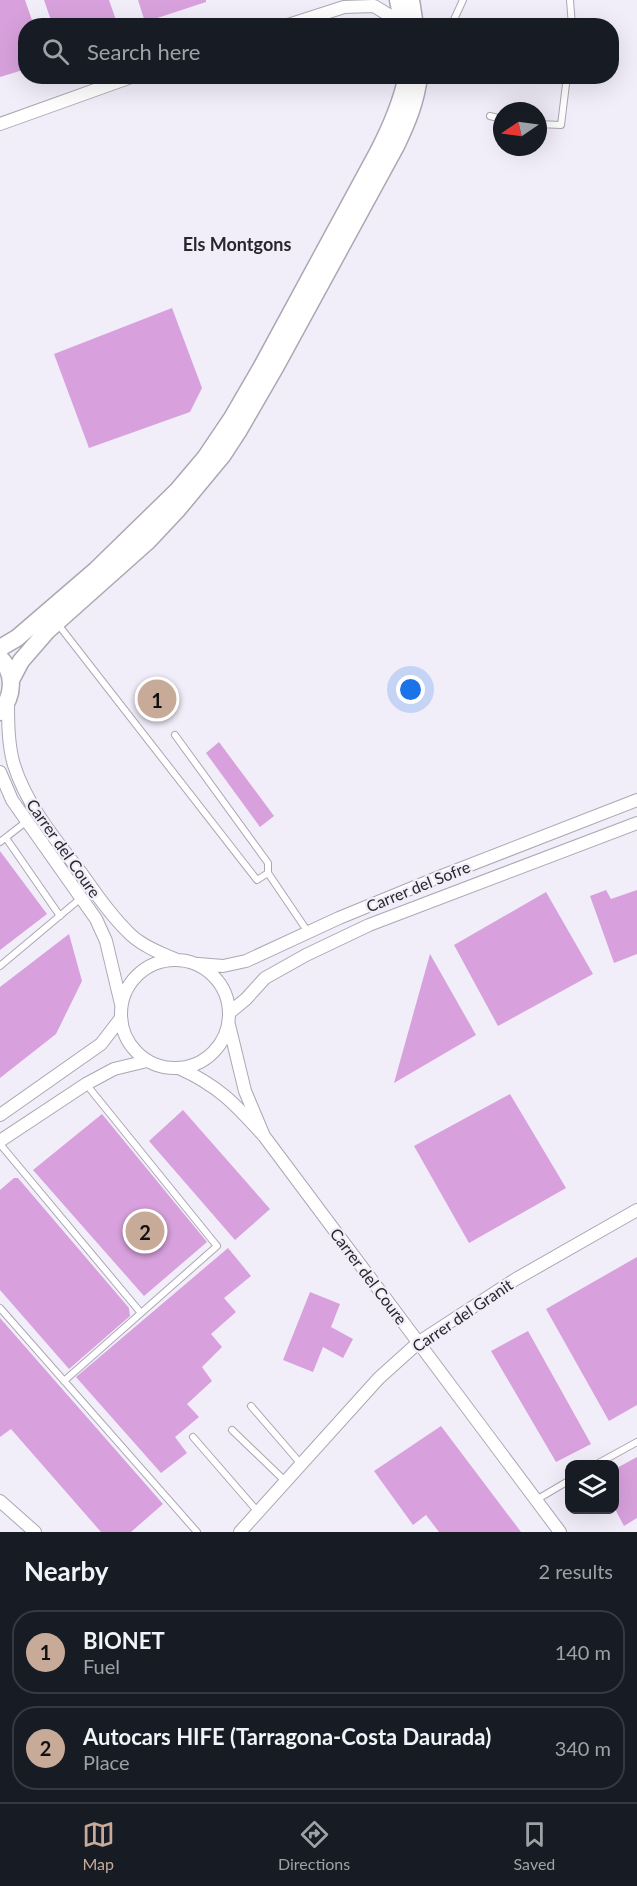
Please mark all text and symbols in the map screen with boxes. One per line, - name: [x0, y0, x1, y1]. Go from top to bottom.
- search box: [18, 18, 619, 84]
- icon: search: [39, 35, 72, 68]
- text: Search here: [87, 38, 200, 65]
- north arrow: [493, 102, 547, 156]
- district label: Els Montgons: [183, 233, 291, 255]
- your location: [396, 675, 425, 704]
- pin: 1: [138, 676, 176, 722]
- street label: Carrer del Coure: [23, 795, 105, 901]
- street label: Carrer del Sofre: [363, 857, 473, 915]
- pin: 2: [126, 1208, 164, 1254]
- street label: Carrer del Coure: [327, 1224, 411, 1328]
- street label: Carrer del Granit: [408, 1274, 516, 1356]
- map controls: [565, 1460, 619, 1514]
- button: layers: [565, 1460, 619, 1514]
- text: Nearby: [24, 1555, 109, 1587]
- text: 2 results: [538, 1559, 613, 1583]
- text: BIONET: [83, 1627, 165, 1654]
- text: 1: [40, 1640, 51, 1664]
- text: 140 m: [555, 1640, 611, 1664]
- text: Fuel: [83, 1654, 120, 1678]
- text: Autocars HIFE (Tarragona-Costa Daurada): [83, 1723, 491, 1750]
- text: 2: [40, 1736, 51, 1760]
- text: 340 m: [555, 1736, 611, 1760]
- text: Place: [83, 1750, 130, 1774]
- tab: Map: [82, 1818, 115, 1873]
- tab: Directions: [278, 1818, 350, 1873]
- tab: Saved: [514, 1818, 555, 1873]

